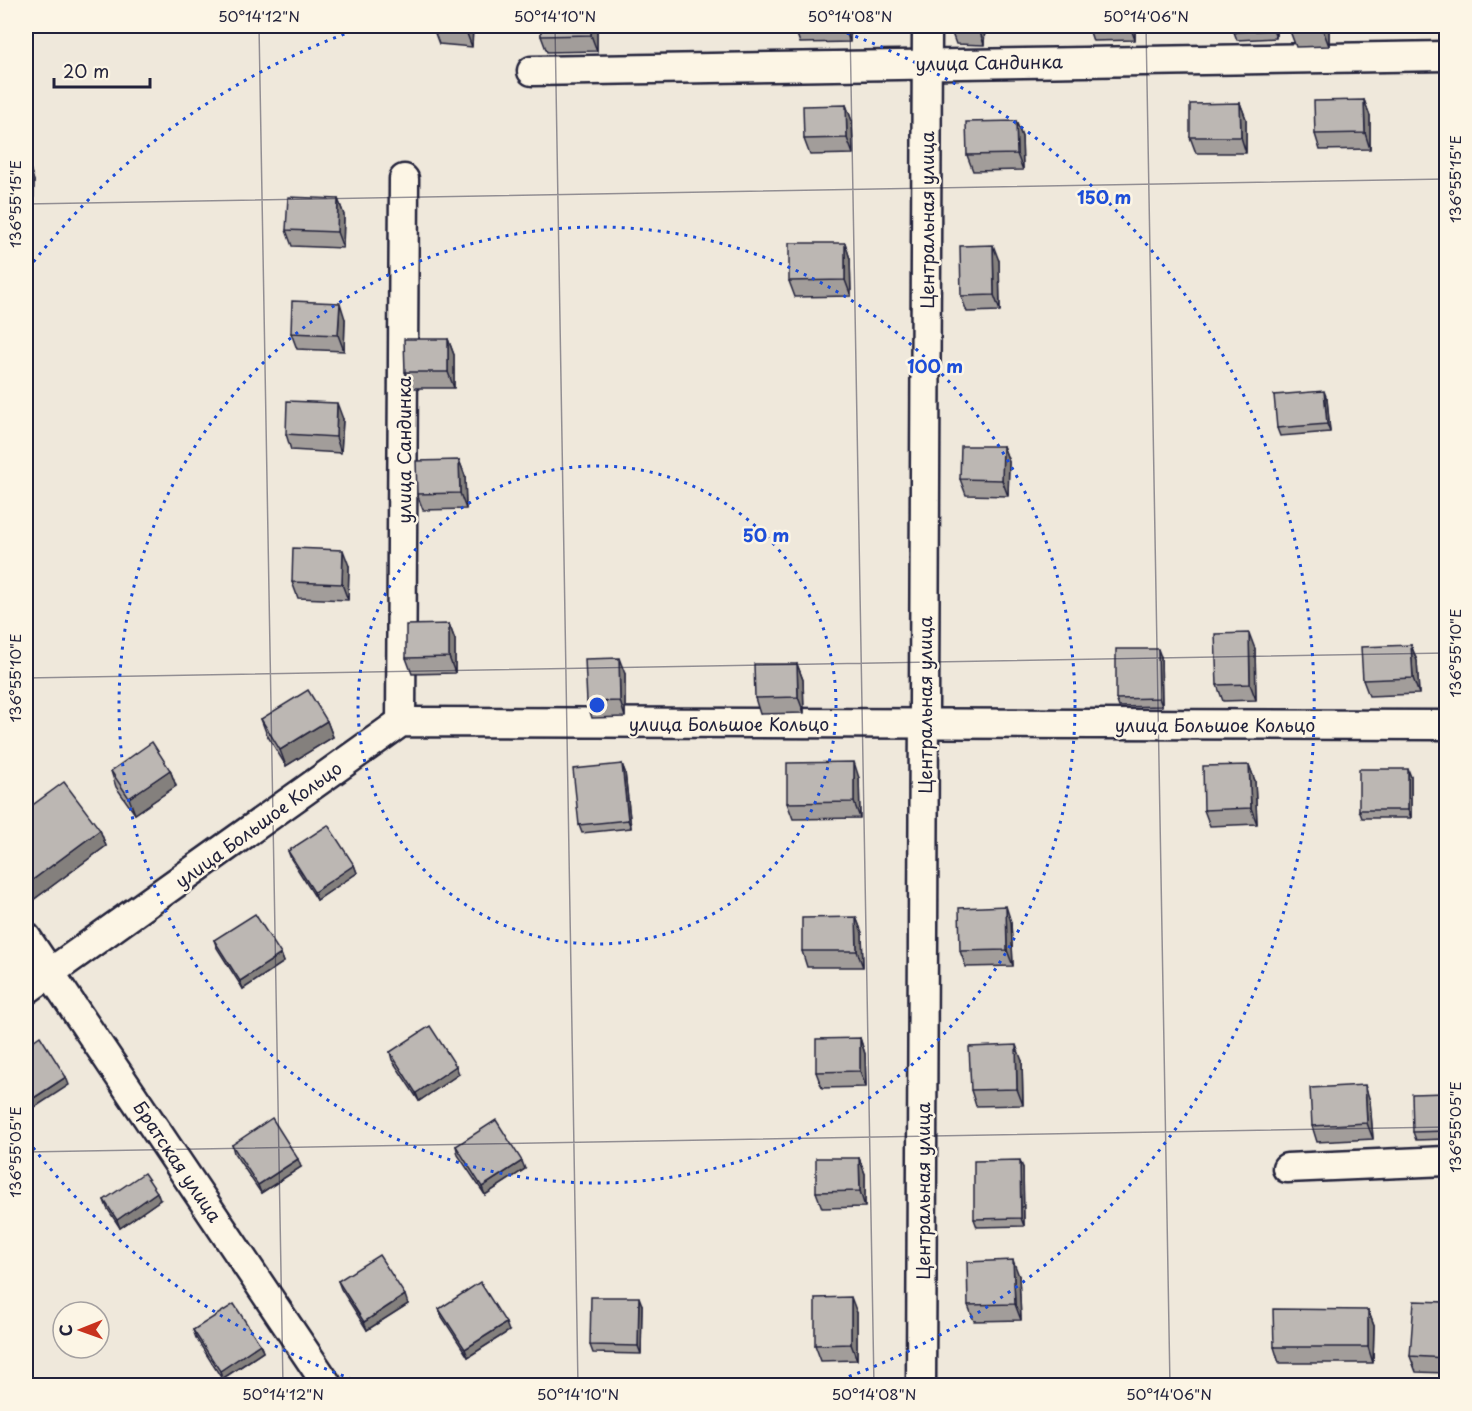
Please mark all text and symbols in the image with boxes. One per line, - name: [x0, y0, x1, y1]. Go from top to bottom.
- text: 50°14'12"N: [218, 4, 300, 27]
- text: 50°14'10"N: [514, 4, 596, 27]
- text: 50°14'08"N: [807, 4, 893, 27]
- text: 50°14'06"N: [1103, 4, 1189, 27]
- street label: улица Сандинка: [915, 47, 1064, 77]
- scale bar: [54, 51, 150, 89]
- text: 20 m: [63, 57, 109, 84]
- street label: Центральная улица: [913, 131, 940, 309]
- text: 136°55'15"E: [1443, 135, 1466, 223]
- text: 136°55'15"E: [3, 160, 26, 248]
- text: 150 m: [1077, 183, 1131, 210]
- text: 100 m: [907, 352, 963, 379]
- street label: улица Сандинка: [390, 375, 417, 524]
- text: 50 m: [743, 521, 789, 548]
- text: 136°55'10"E: [1443, 609, 1466, 697]
- street label: Центральная улица: [911, 616, 938, 794]
- text: 136°55'10"E: [3, 634, 26, 722]
- centre of rings: [587, 695, 607, 715]
- street label: улица Большое Кольцо: [629, 710, 829, 737]
- street label: улица Большое Кольцо: [1115, 711, 1315, 738]
- street label: улица Большое Кольцо: [169, 754, 347, 894]
- text: 136°55'05"E: [1443, 1081, 1466, 1173]
- street label: Братская улица: [127, 1095, 229, 1228]
- street label: Центральная улица: [909, 1102, 936, 1280]
- text: 136°55'05"E: [3, 1106, 26, 1198]
- north arrow: [51, 1300, 111, 1360]
- text: С: [53, 1324, 77, 1337]
- text: 50°14'12"N: [242, 1382, 324, 1405]
- text: 50°14'10"N: [537, 1382, 619, 1405]
- text: 50°14'08"N: [831, 1382, 917, 1405]
- text: 50°14'06"N: [1126, 1382, 1212, 1405]

